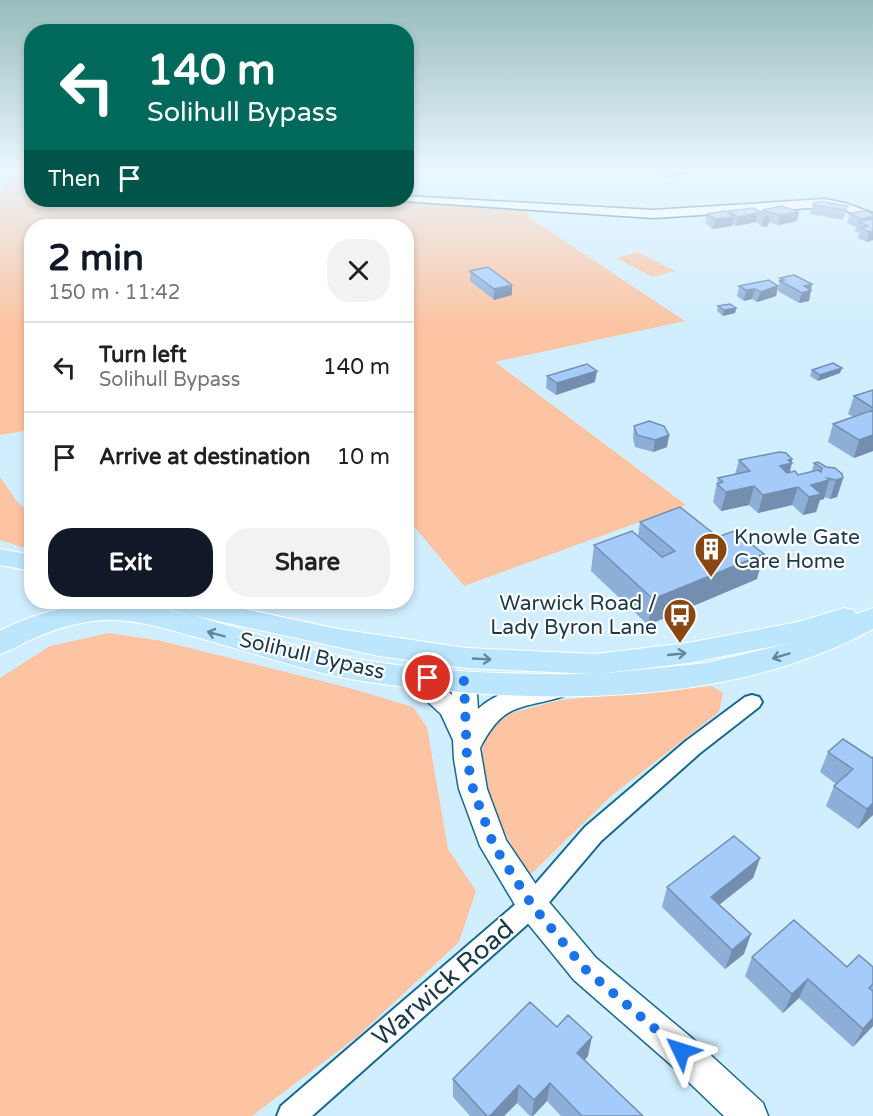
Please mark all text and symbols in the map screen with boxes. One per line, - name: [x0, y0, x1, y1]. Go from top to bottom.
- text: 140 m: [147, 45, 276, 96]
- icon: left: [48, 48, 126, 126]
- text: Solihull Bypass: [147, 96, 338, 129]
- icon: arrive: [113, 162, 146, 195]
- text: Then: [48, 166, 101, 192]
- text: 2 min: [48, 237, 144, 280]
- button: close: [327, 239, 390, 302]
- text: 150 m · 11:42: [48, 281, 180, 305]
- text: Turn left: [99, 342, 187, 368]
- icon: left: [48, 351, 81, 384]
- text: 140 m: [323, 354, 390, 380]
- text: Solihull Bypass: [99, 368, 240, 392]
- icon: arrive: [48, 441, 81, 474]
- text: Arrive at destination: [99, 444, 310, 470]
- text: 10 m: [336, 444, 390, 470]
- place label: Knowle Gate Care Home: [734, 525, 860, 574]
- button: Exit: [48, 528, 213, 597]
- button: Share: [225, 528, 390, 597]
- building icon: Knowle Gate Care Home: [693, 531, 729, 578]
- place label: Warwick Road / Lady Byron Lane: [490, 591, 657, 640]
- bus stop icon: Warwick Road / Lady Byron Lane: [662, 597, 698, 644]
- one-way arrow: [207, 627, 226, 639]
- street label: Solihull Bypass: [237, 627, 387, 685]
- one-way arrow: [666, 649, 686, 660]
- one-way arrow: [772, 651, 791, 662]
- pin: [402, 652, 453, 703]
- one-way arrow: [472, 653, 492, 664]
- icon: arrive: [411, 661, 444, 694]
- street label: Warwick Road: [366, 913, 520, 1053]
- position arrow: [649, 1019, 713, 1083]

